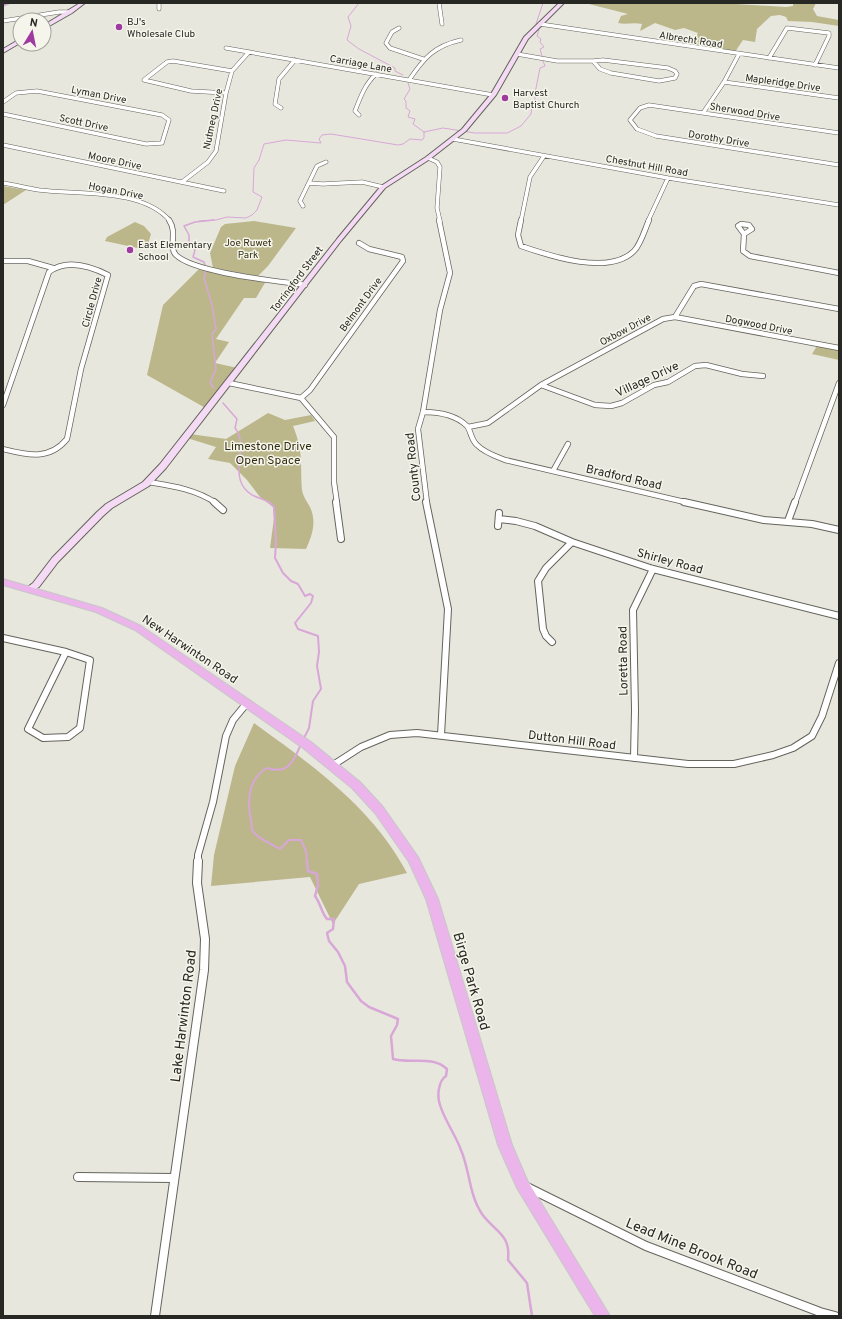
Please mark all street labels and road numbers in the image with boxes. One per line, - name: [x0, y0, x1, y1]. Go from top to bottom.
- street label: Albrecht Road: [658, 29, 723, 52]
- street label: Carriage Lane: [329, 53, 393, 76]
- street label: Mapleridge Drive: [744, 72, 821, 95]
- street label: Lyman Drive: [70, 84, 128, 107]
- street label: Nutmeg Drive: [201, 88, 226, 151]
- street label: Sherwood Drive: [709, 100, 781, 124]
- street label: Scott Drive: [58, 112, 109, 135]
- street label: Dorothy Drive: [687, 128, 750, 151]
- street label: Moore Drive: [87, 149, 143, 173]
- street label: Chestnut Hill Road: [605, 153, 689, 180]
- street label: Hogan Drive: [87, 180, 144, 203]
- street label: Torringford Street: [268, 244, 327, 316]
- street label: Belmont Drive: [337, 275, 385, 335]
- street label: Circle Drive: [79, 276, 105, 329]
- street label: Oxbow Drive: [598, 311, 654, 349]
- street label: Dogwood Drive: [724, 313, 793, 338]
- street label: Village Drive: [613, 358, 682, 402]
- street label: County Road: [402, 432, 426, 502]
- street label: Bradford Road: [584, 461, 663, 494]
- street label: Shirley Road: [635, 545, 705, 578]
- street label: New Harwinton Road: [139, 612, 240, 688]
- street label: Loretta Road: [615, 626, 633, 696]
- street label: Dutton Hill Road: [527, 728, 617, 754]
- street label: Birge Park Road: [448, 930, 493, 1032]
- street label: Lake Harwinton Road: [168, 949, 201, 1083]
- street label: Lead Mine Brook Road: [623, 1215, 760, 1284]

